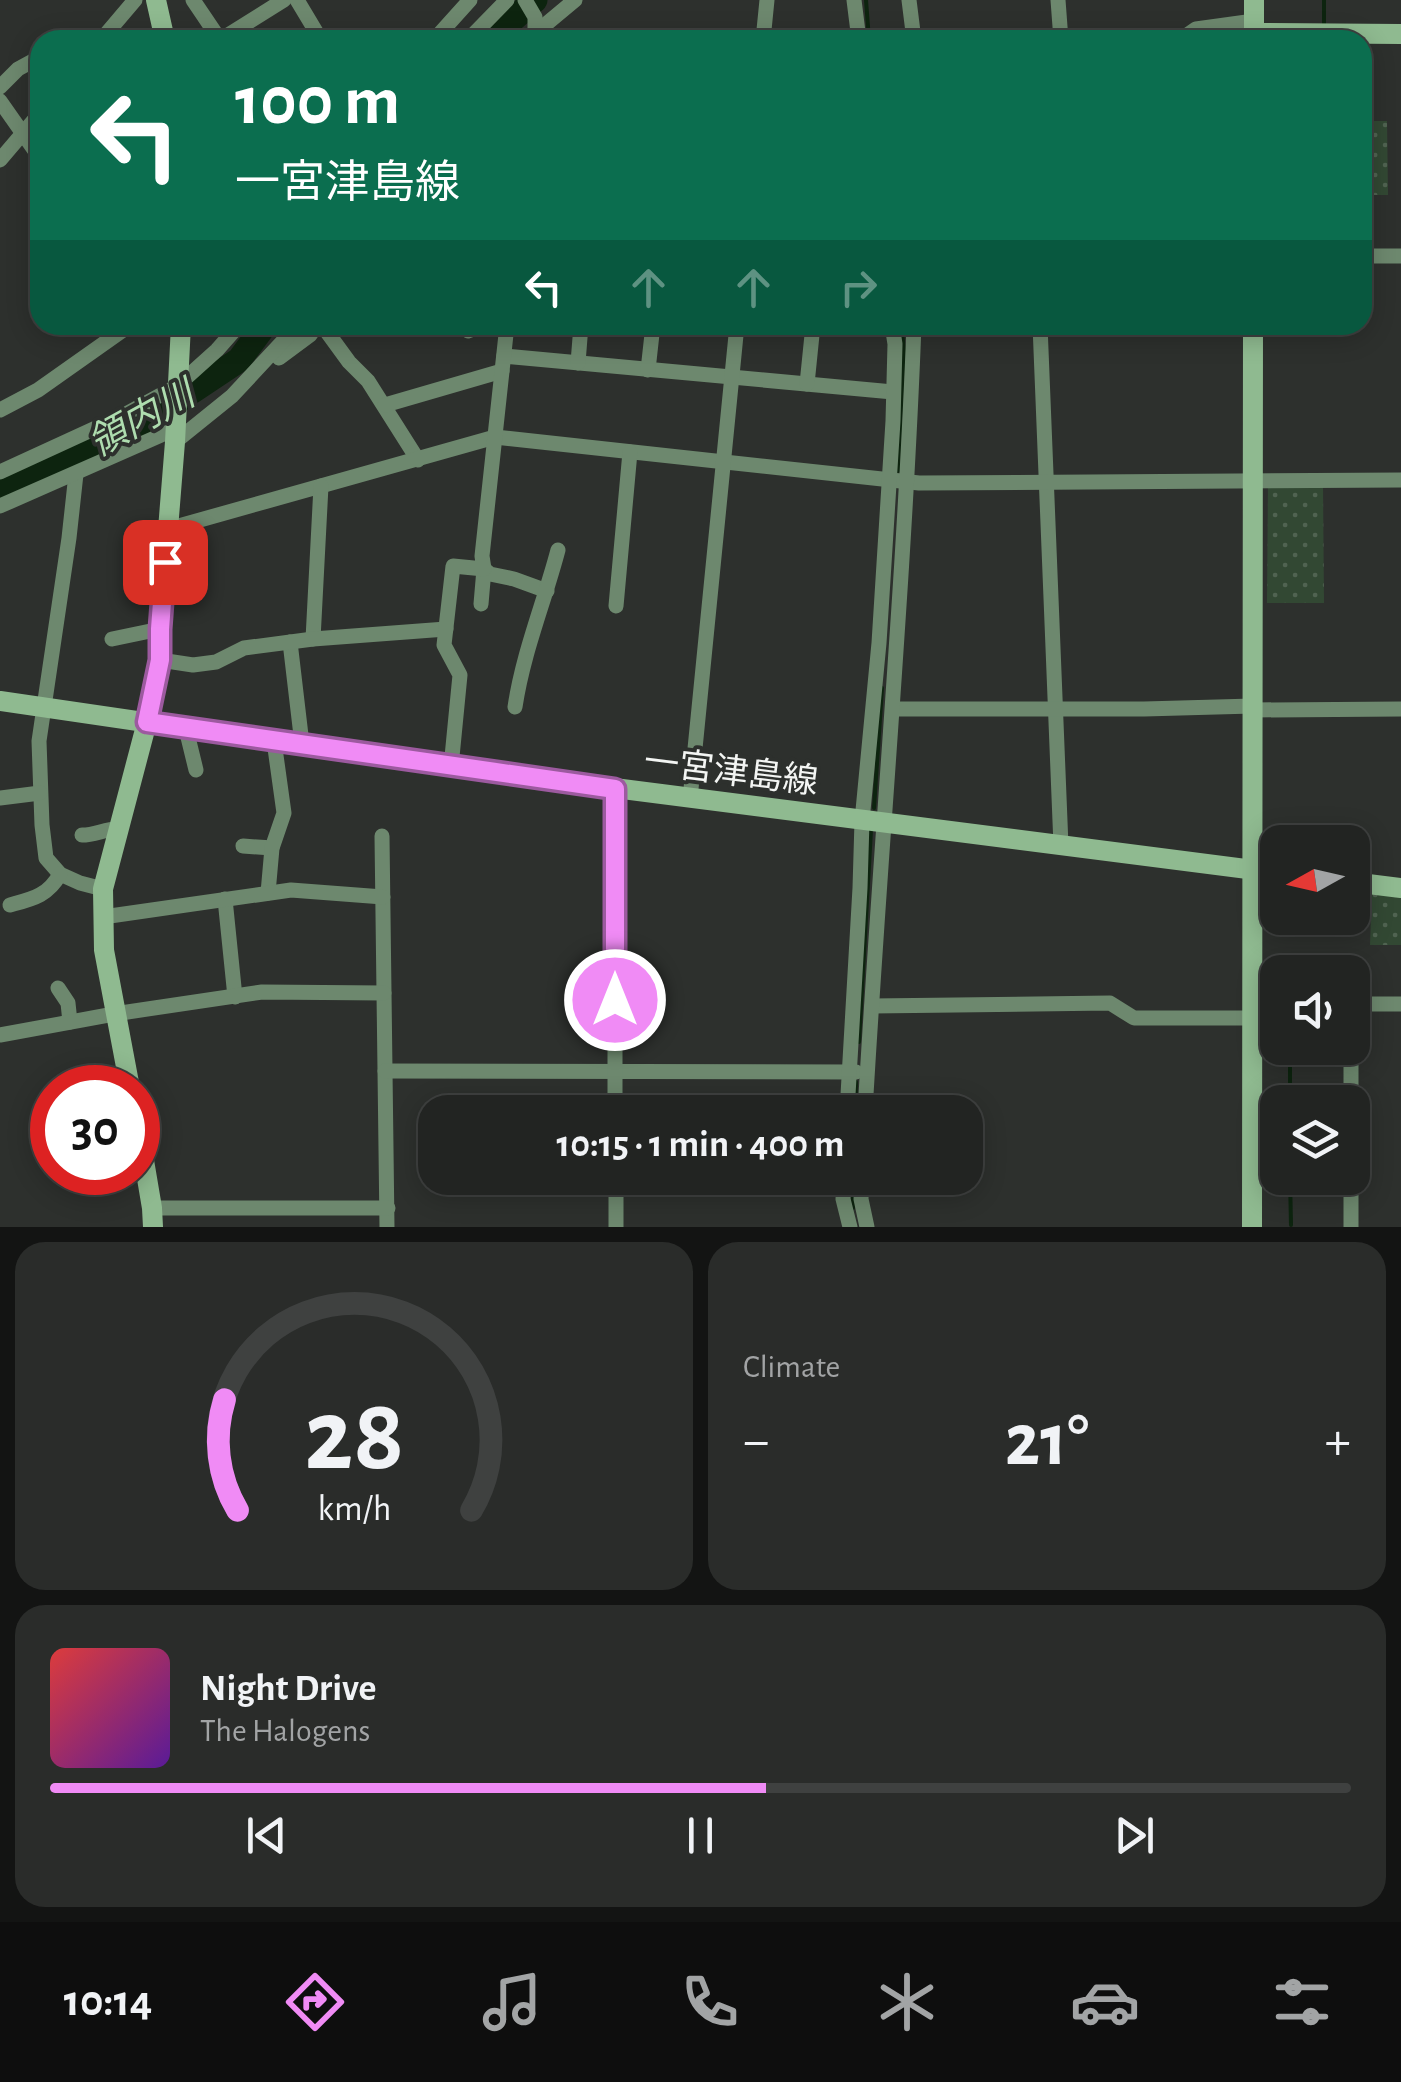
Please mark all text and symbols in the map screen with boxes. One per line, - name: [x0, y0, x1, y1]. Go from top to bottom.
- text: 100 m: [235, 67, 400, 137]
- icon: left: [70, 70, 200, 200]
- text: 一宮津島線: [235, 161, 460, 206]
- icon: left: [516, 260, 571, 315]
- icon: ahead: [621, 260, 676, 315]
- icon: ahead: [726, 260, 781, 315]
- icon: right: [831, 260, 886, 315]
- water label: 領内川: [82, 372, 205, 464]
- pin: [123, 520, 208, 605]
- icon: arrive: [138, 535, 193, 590]
- street label: 一宮津島線: [642, 742, 820, 801]
- north arrow: [1260, 825, 1370, 935]
- map controls: [1260, 825, 1370, 1195]
- position arrow: [563, 948, 667, 1052]
- button: sound: [1260, 955, 1370, 1065]
- speed limit sign: 30: [30, 1065, 160, 1195]
- button: layers: [1260, 1085, 1370, 1195]
- text: 10:15 · 1 min · 400 m: [557, 1126, 844, 1164]
- text: Climate: [743, 1351, 840, 1383]
- text: 28: [304, 1385, 404, 1489]
- text: 21°: [1005, 1404, 1089, 1479]
- text: −: [743, 1414, 769, 1469]
- text: +: [1325, 1414, 1351, 1469]
- text: km/h: [317, 1491, 391, 1527]
- text: Night Drive: [200, 1670, 376, 1708]
- text: The Halogens: [200, 1715, 370, 1747]
- icon: previous: [239, 1808, 294, 1863]
- icon: pause: [673, 1808, 728, 1863]
- icon: next: [1107, 1808, 1162, 1863]
- icon: directions: [280, 1967, 350, 2037]
- icon: music: [477, 1967, 547, 2037]
- icon: phone: [675, 1967, 745, 2037]
- icon: climate: [872, 1967, 942, 2037]
- icon: car: [1070, 1967, 1140, 2037]
- icon: filters: [1267, 1967, 1337, 2037]
- text: 10:14: [64, 1979, 153, 2024]

